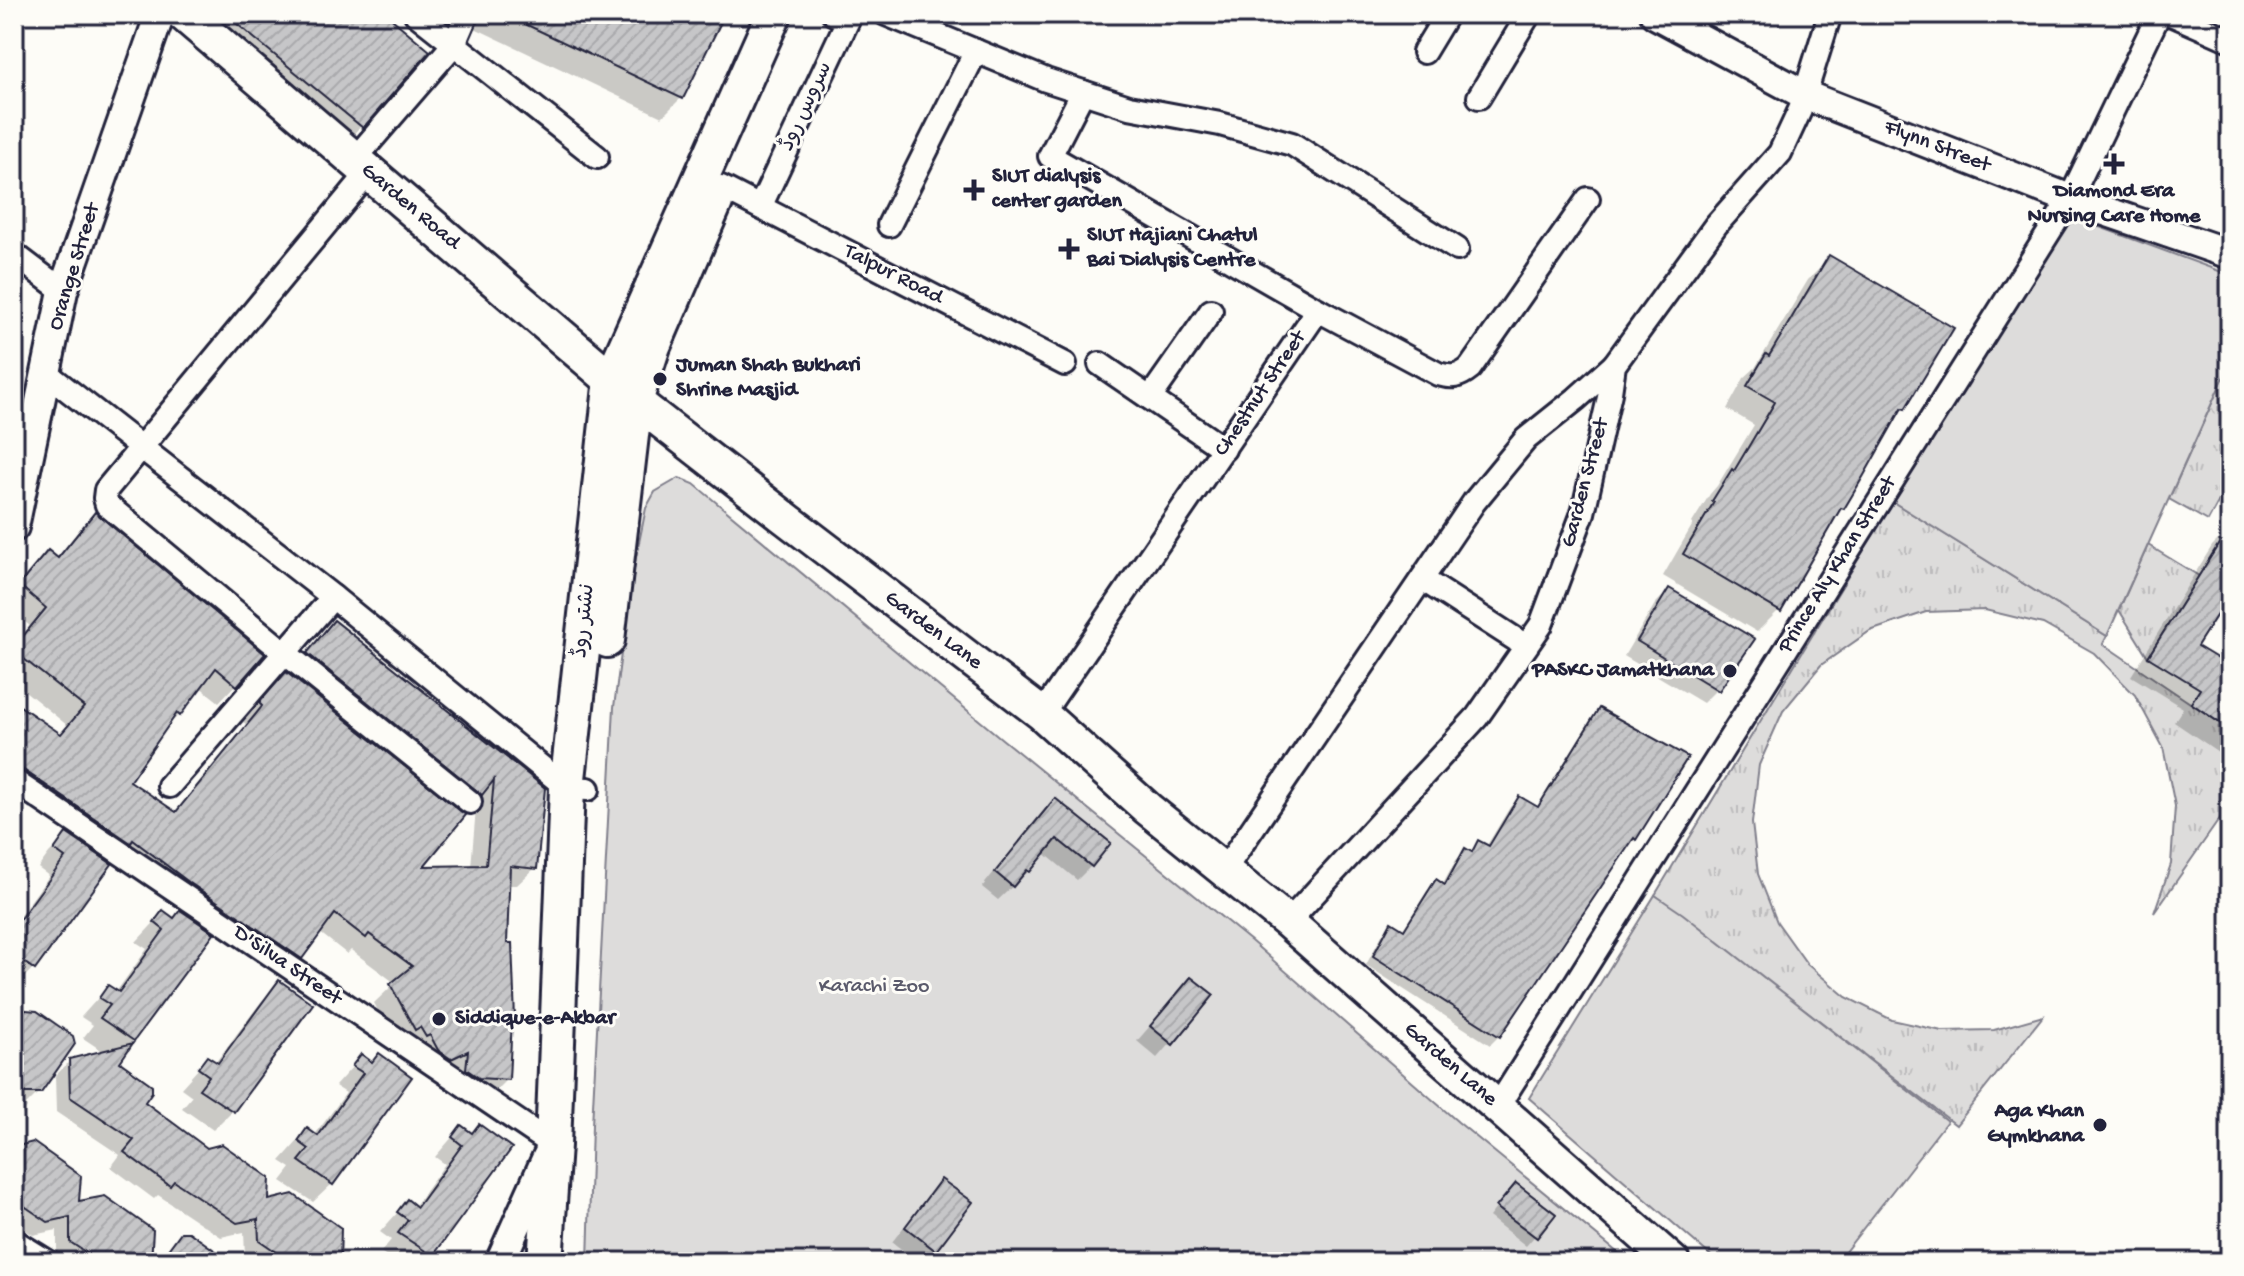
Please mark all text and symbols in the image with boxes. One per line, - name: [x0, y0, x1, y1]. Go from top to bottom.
- street label: سروس روڈ: [774, 58, 839, 156]
- street label: Flynn Street: [1879, 114, 1996, 180]
- marker: Diamond Era Nursing Care Home: [2103, 153, 2125, 175]
- street label: Garden Road: [355, 158, 467, 257]
- place label: SIUT dialysis center garden: [992, 164, 1122, 215]
- marker: SIUT dialysis center garden: [963, 179, 985, 201]
- place label: Diamond Era Nursing Care Home: [2028, 179, 2201, 230]
- street label: Orange Street: [43, 198, 107, 334]
- place label: SIUT Hajiani Chatul Bai Dialysis Centre: [1086, 223, 1258, 274]
- street label: Talpur Road: [837, 238, 949, 312]
- marker: SIUT Hajiani Chatul Bai Dialysis Centre: [1058, 238, 1080, 260]
- street label: Chestnut Street: [1209, 325, 1314, 462]
- place label: Juman Shah Bukhari Shrine Masjid: [675, 353, 861, 404]
- marker: Juman Shah Bukhari Shrine Masjid: [651, 370, 669, 388]
- street label: Garden Street: [1556, 414, 1616, 550]
- street label: Prince Aly Khan Street: [1773, 470, 1904, 659]
- street label: نشتر روڈ: [567, 582, 602, 659]
- street label: Garden Lane: [879, 586, 988, 677]
- place label: PASKC Jamatkhana: [1531, 658, 1716, 684]
- marker: PASKC Jamatkhana: [1721, 662, 1739, 680]
- street label: D'Silva Street: [226, 919, 348, 1013]
- park label: Karachi Zoo: [819, 974, 929, 1000]
- place label: Siddique-e-Akbar: [455, 1006, 617, 1032]
- marker: Siddique-e-Akbar: [430, 1010, 448, 1028]
- street label: Garden Lane: [1398, 1017, 1503, 1113]
- place label: Aga Khan Gymkhana: [1987, 1099, 2086, 1150]
- marker: Aga Khan Gymkhana: [2091, 1116, 2109, 1134]

